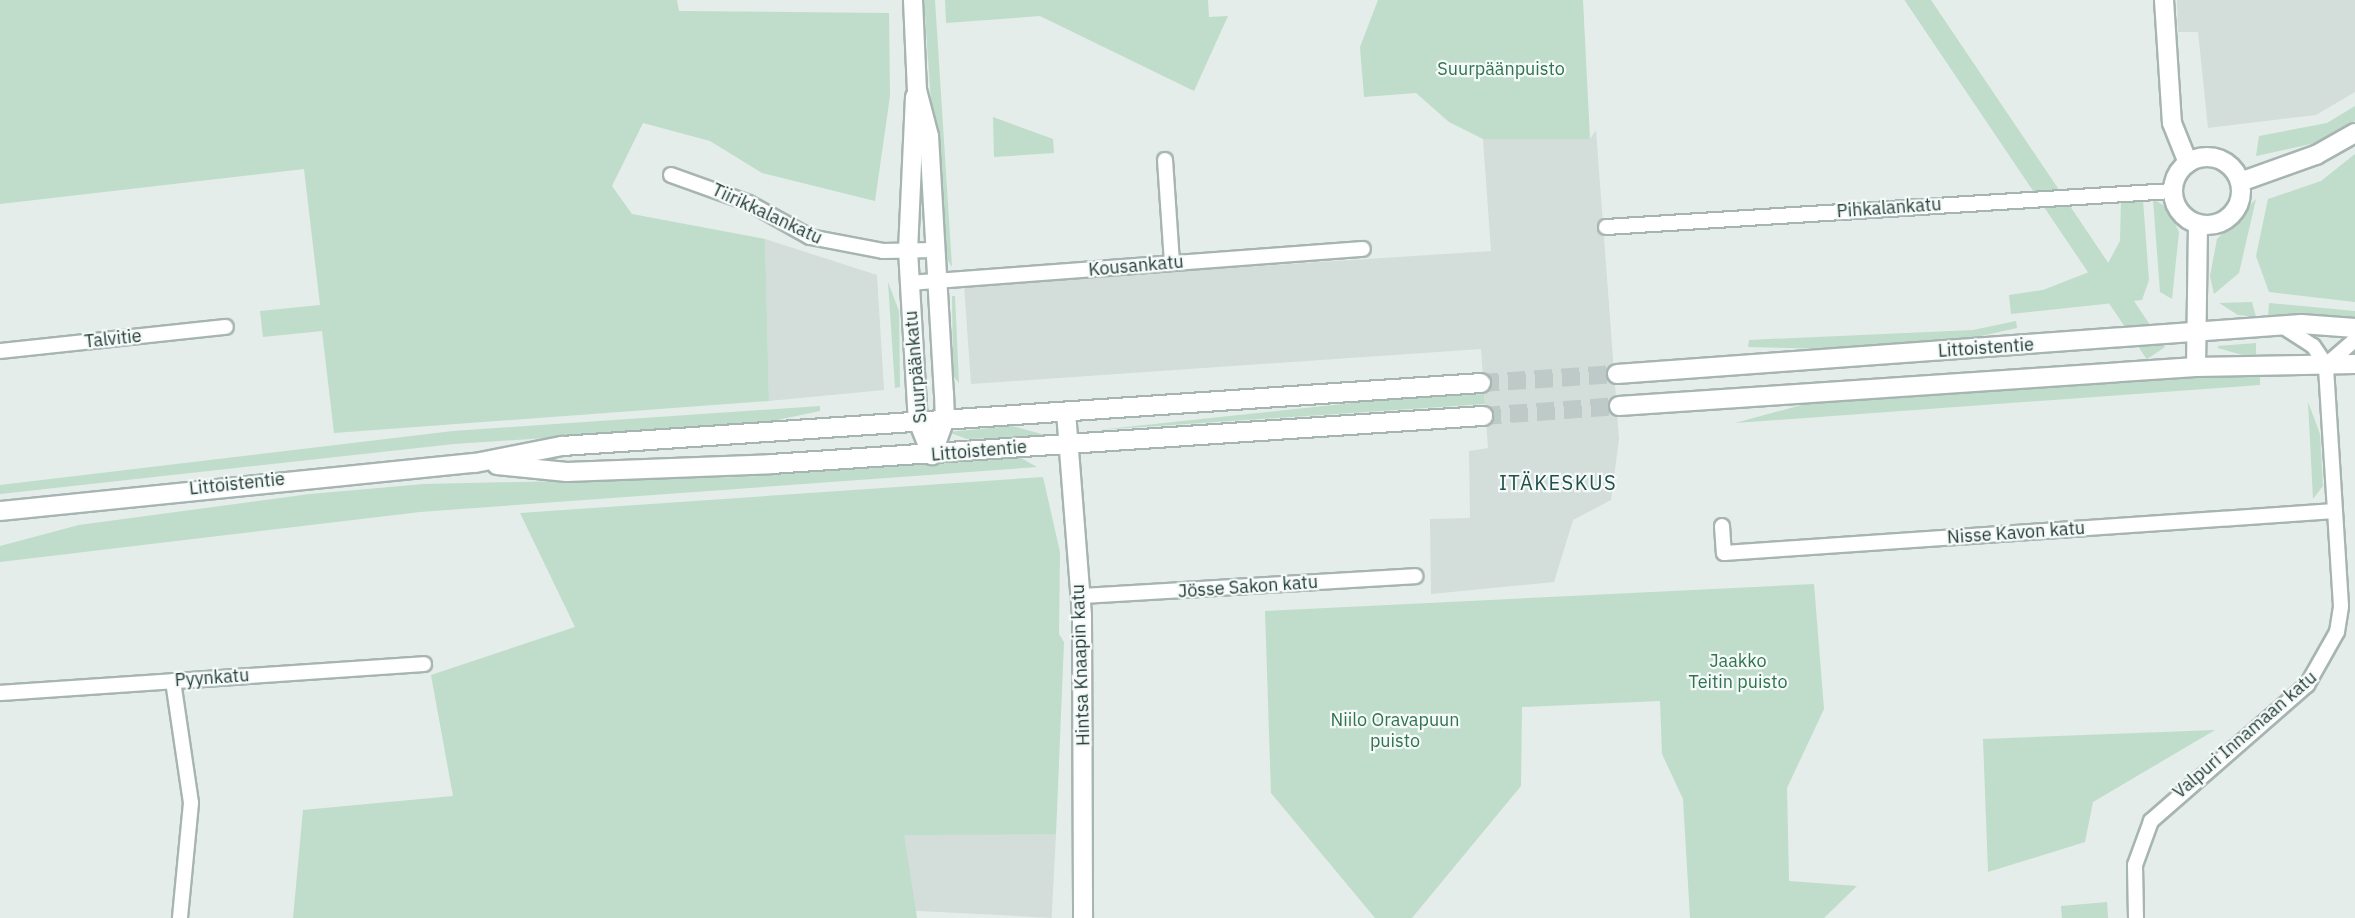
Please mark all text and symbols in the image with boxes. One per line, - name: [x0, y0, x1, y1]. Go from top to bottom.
- park label: Suurpäänpuisto: [1437, 58, 1565, 80]
- street label: Tiirikkalankatu: [708, 179, 826, 249]
- street label: Pihkalankatu: [1836, 194, 1942, 222]
- street label: Kousankatu: [1088, 251, 1184, 281]
- street label: Suurpäänkatu: [900, 310, 932, 424]
- street label: Talvitie: [83, 325, 143, 353]
- street label: Littoistentie: [1937, 334, 2035, 362]
- street label: Littoistentie: [930, 436, 1028, 466]
- street label: Littoistentie: [188, 468, 286, 500]
- district label: ITÄKESKUS: [1499, 470, 1617, 494]
- street label: Nisse Kavon katu: [1946, 517, 2086, 549]
- street label: Jösse Sakon katu: [1177, 571, 1319, 603]
- street label: Hintsa Knaapin katu: [1067, 584, 1095, 746]
- park label: Jaakko Teitin puisto: [1689, 651, 1787, 694]
- street label: Pyynkatu: [174, 665, 250, 691]
- street label: Valpuri Innamaan katu: [2169, 667, 2321, 803]
- park label: Niilo Oravapuun puisto: [1330, 710, 1460, 752]

